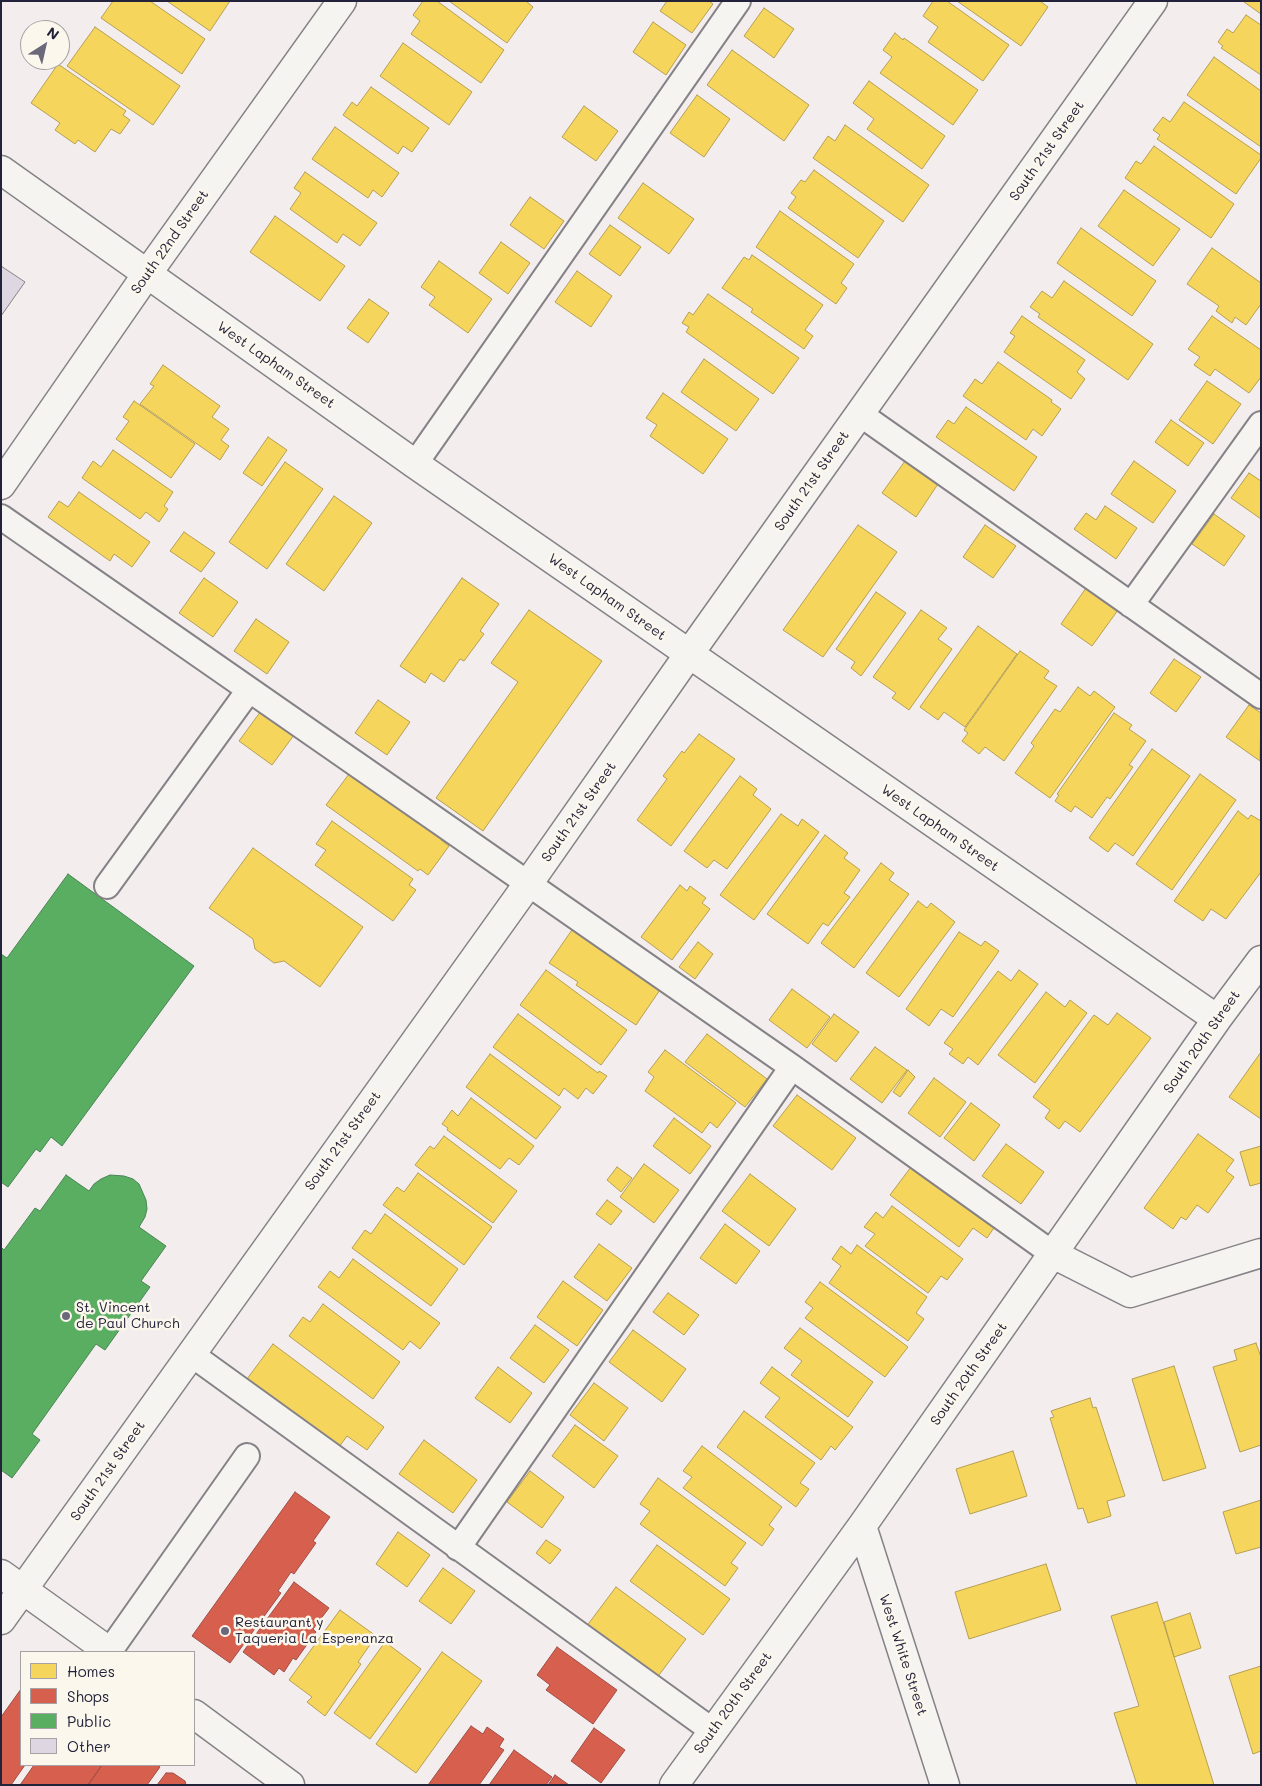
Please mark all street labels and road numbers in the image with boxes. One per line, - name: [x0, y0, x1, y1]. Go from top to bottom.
- street label: South 21st Street: [1006, 98, 1088, 204]
- street label: South 22nd Street: [128, 187, 212, 297]
- street label: West Lapham Street: [214, 318, 338, 412]
- street label: South 21st Street: [771, 428, 853, 534]
- street label: West Lapham Street: [545, 550, 669, 644]
- street label: South 21st Street: [538, 759, 620, 865]
- street label: West Lapham Street: [878, 781, 1002, 875]
- street label: South 20th Street: [1160, 987, 1244, 1097]
- street label: South 21st Street: [301, 1088, 385, 1194]
- street label: South 20th Street: [927, 1319, 1011, 1429]
- street label: South 21st Street: [67, 1418, 149, 1524]
- street label: West White Street: [875, 1592, 931, 1718]
- street label: South 20th Street: [690, 1649, 776, 1757]

